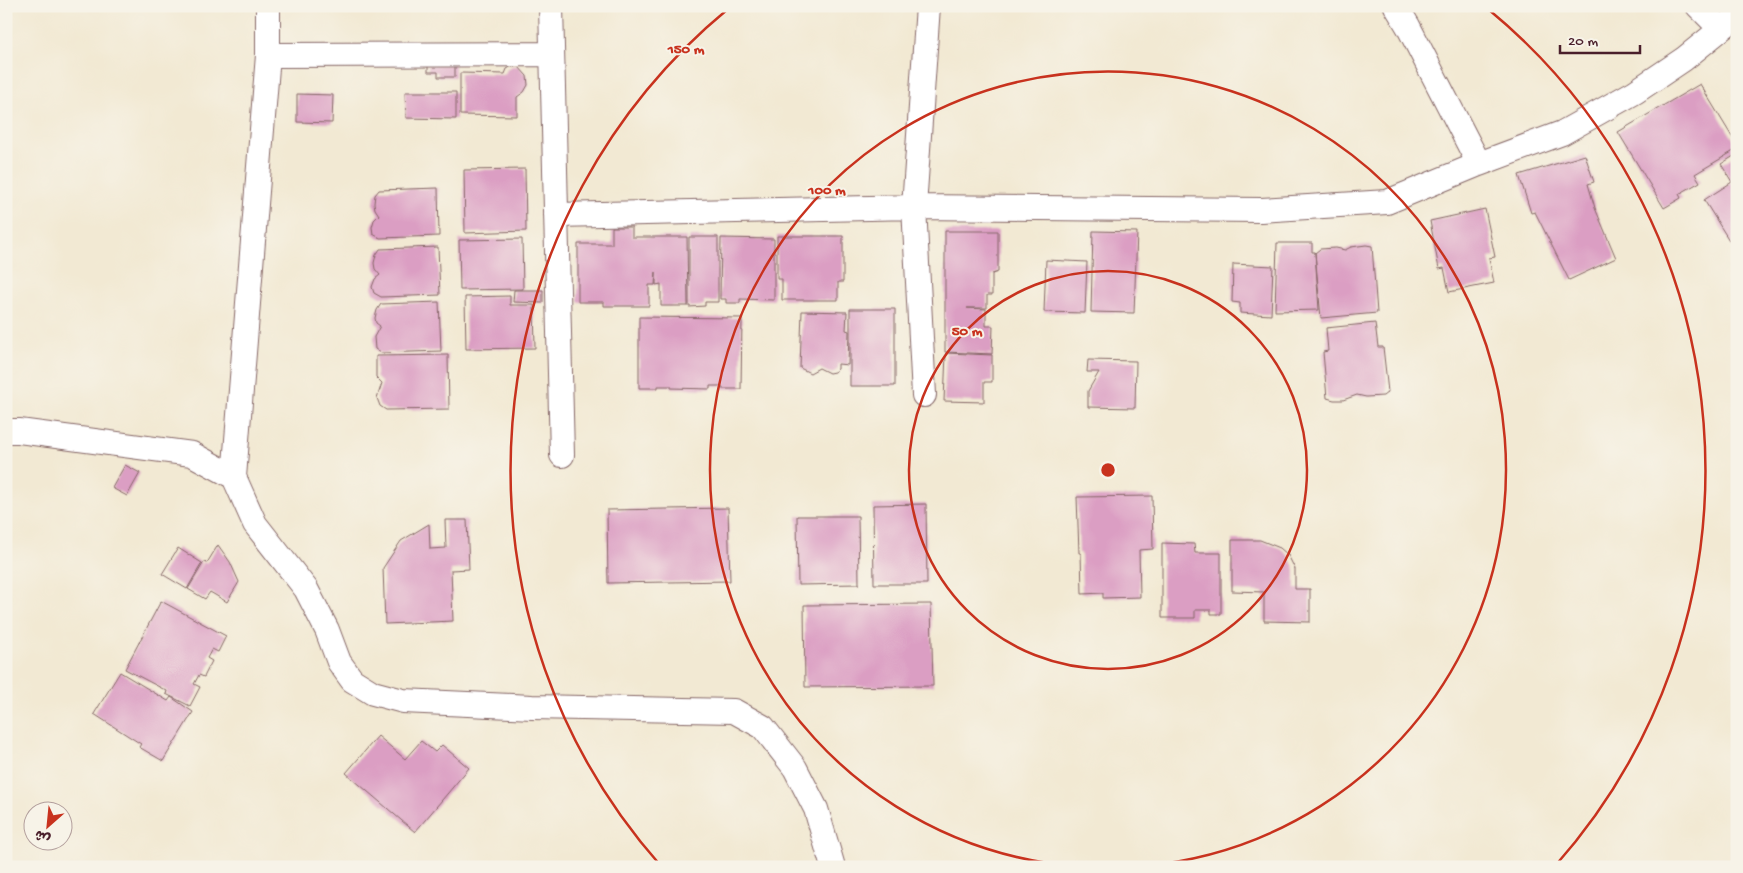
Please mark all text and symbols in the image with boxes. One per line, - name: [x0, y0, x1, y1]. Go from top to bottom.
- scale bar: [1560, 22, 1640, 54]
- text: 20 m: [1568, 33, 1598, 51]
- text: 150 m: [667, 41, 705, 59]
- text: 100 m: [807, 182, 846, 200]
- text: 50 m: [952, 323, 983, 341]
- centre of rings: [1099, 461, 1117, 479]
- north arrow: [22, 800, 72, 850]
- text: ش: [33, 824, 54, 846]

